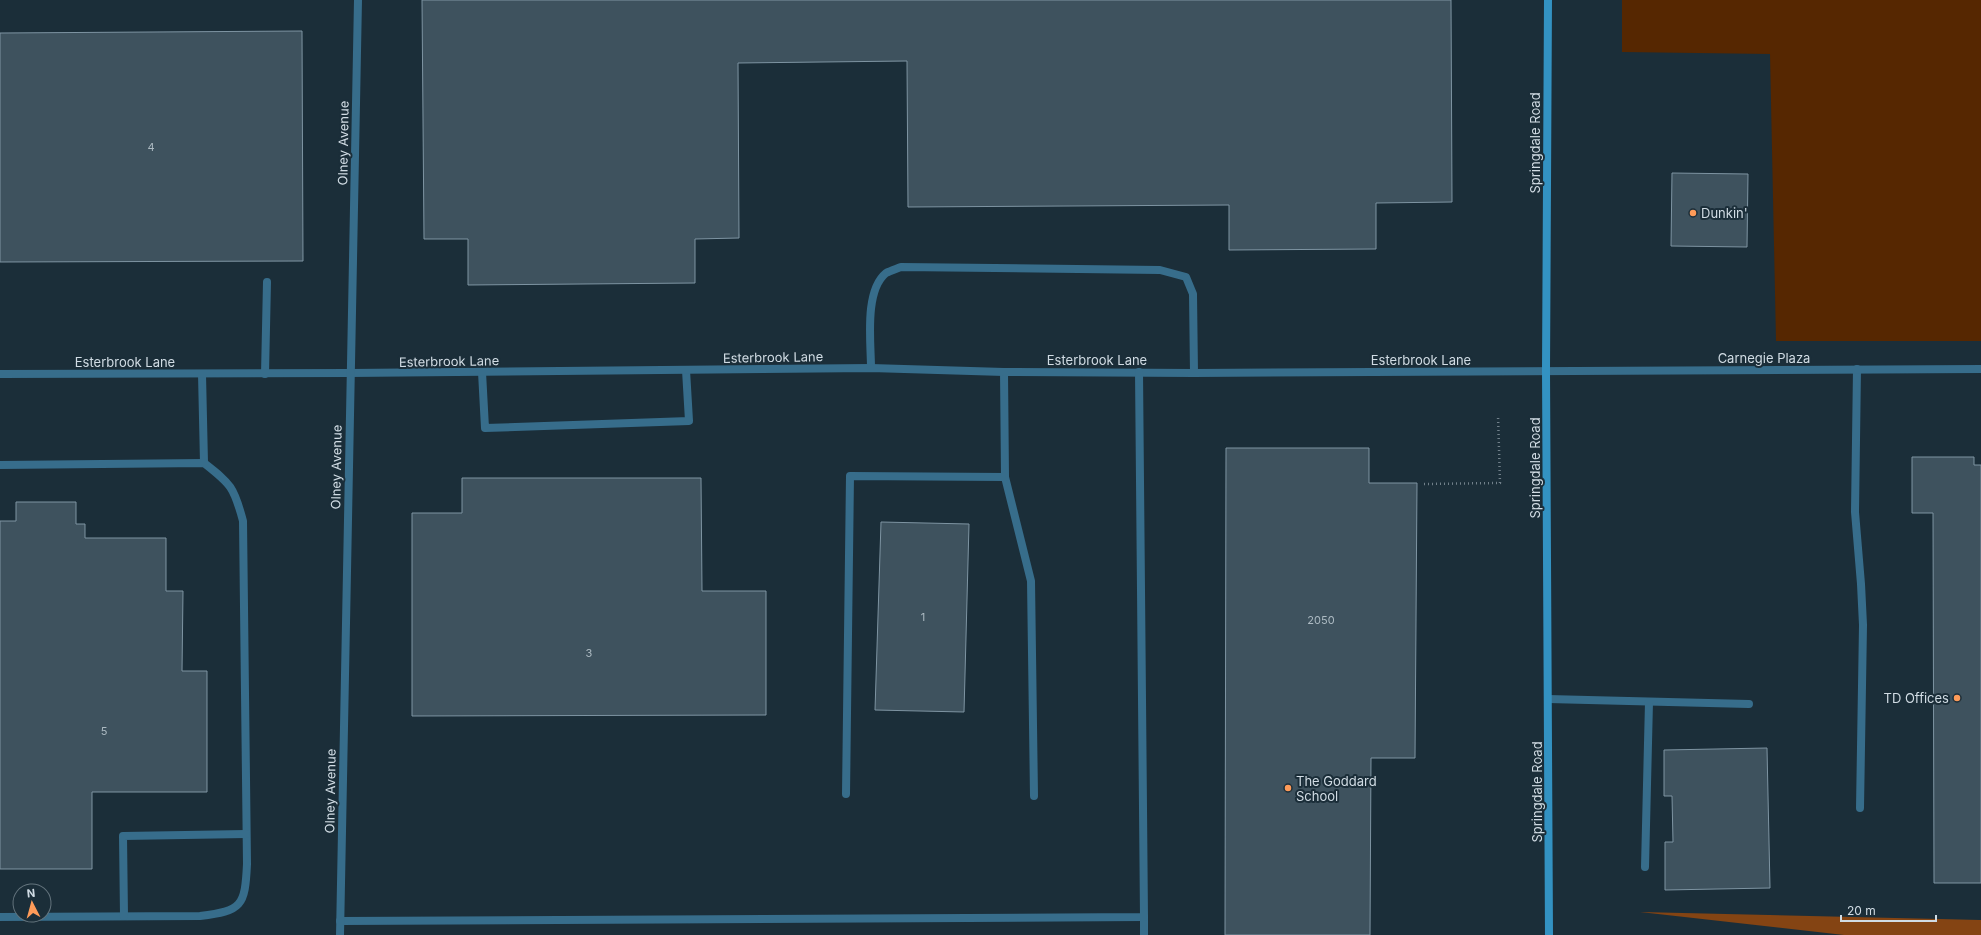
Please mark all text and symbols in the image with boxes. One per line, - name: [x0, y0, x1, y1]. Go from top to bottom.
- street label: Springdale Road: [1527, 92, 1543, 194]
- street label: Olney Avenue: [334, 100, 352, 186]
- house number: 4: [147, 140, 155, 154]
- place label: Dunkin': [1701, 205, 1748, 221]
- marker: Dunkin': [1688, 208, 1698, 218]
- street label: Esterbrook Lane: [723, 348, 823, 366]
- street label: Carnegie Plaza: [1718, 350, 1810, 366]
- street label: Esterbrook Lane: [399, 352, 499, 370]
- street label: Esterbrook Lane: [1047, 352, 1147, 368]
- street label: Esterbrook Lane: [1371, 352, 1471, 368]
- street label: Esterbrook Lane: [75, 354, 175, 370]
- street label: Springdale Road: [1527, 417, 1543, 519]
- street label: Olney Avenue: [327, 424, 345, 510]
- house number: 1: [921, 610, 925, 624]
- house number: 2050: [1307, 613, 1335, 627]
- house number: 3: [586, 646, 593, 660]
- place label: TD Offices: [1883, 690, 1949, 706]
- marker: TD Offices: [1952, 693, 1962, 703]
- house number: 5: [101, 724, 108, 738]
- street label: Springdale Road: [1529, 741, 1545, 843]
- street label: Olney Avenue: [321, 748, 339, 834]
- place label: The Goddard School: [1296, 773, 1377, 804]
- marker: The Goddard School: [1283, 783, 1293, 793]
- north arrow: [12, 883, 52, 923]
- text: N: [26, 886, 36, 900]
- scale bar: [1841, 897, 1936, 923]
- text: 20 m: [1847, 903, 1876, 918]

